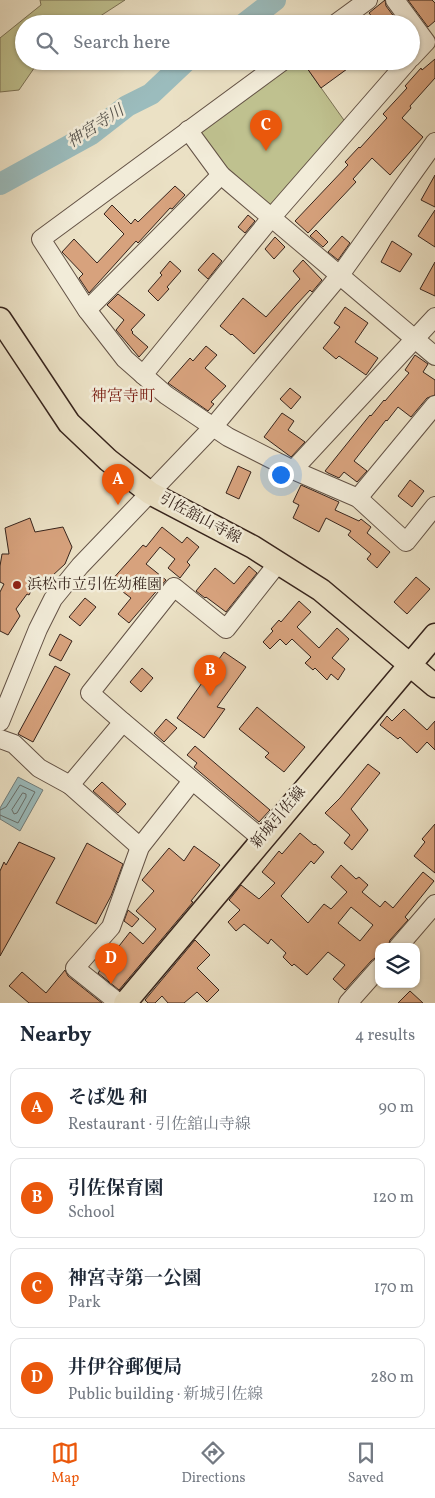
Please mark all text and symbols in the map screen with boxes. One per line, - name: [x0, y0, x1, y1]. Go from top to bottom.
- search box: [15, 15, 420, 70]
- icon: search: [33, 29, 61, 57]
- text: Search here: [73, 30, 170, 56]
- water label: 神宮寺川: [63, 99, 130, 154]
- pin: C: [250, 110, 282, 151]
- district label: 神宮寺町: [91, 386, 155, 408]
- your location: [268, 462, 294, 488]
- pin: A: [102, 464, 134, 505]
- street label: 引佐舘山寺線: [155, 489, 245, 549]
- place label: 浜松市立引佐幼稚園: [27, 575, 162, 596]
- marker: 浜松市立引佐幼稚園: [11, 579, 23, 591]
- pin: B: [194, 655, 226, 696]
- street label: 新城引佐線: [247, 783, 311, 853]
- pin: D: [95, 943, 127, 984]
- map controls: [375, 943, 420, 988]
- button: layers: [375, 943, 420, 988]
- text: Nearby: [20, 1021, 91, 1050]
- text: 4 results: [355, 1025, 415, 1047]
- text: そば処 和: [68, 1085, 148, 1111]
- text: A: [31, 1097, 43, 1119]
- text: 90 m: [378, 1097, 414, 1119]
- text: Restaurant · 引佐舘山寺線: [68, 1114, 251, 1136]
- text: 引佐保育園: [68, 1176, 163, 1202]
- text: B: [32, 1187, 42, 1209]
- text: 120 m: [372, 1187, 414, 1209]
- text: School: [68, 1202, 115, 1224]
- text: 神宮寺第一公園: [68, 1266, 201, 1292]
- text: C: [32, 1277, 42, 1299]
- text: 170 m: [374, 1277, 414, 1299]
- text: Park: [68, 1292, 101, 1314]
- text: 井伊谷郵便局: [68, 1355, 182, 1381]
- text: D: [31, 1367, 43, 1389]
- text: 280 m: [370, 1367, 414, 1389]
- text: Public building · 新城引佐線: [68, 1384, 263, 1406]
- tab: Map: [51, 1439, 79, 1488]
- tab: Directions: [181, 1439, 246, 1488]
- tab: Saved: [348, 1439, 384, 1488]

